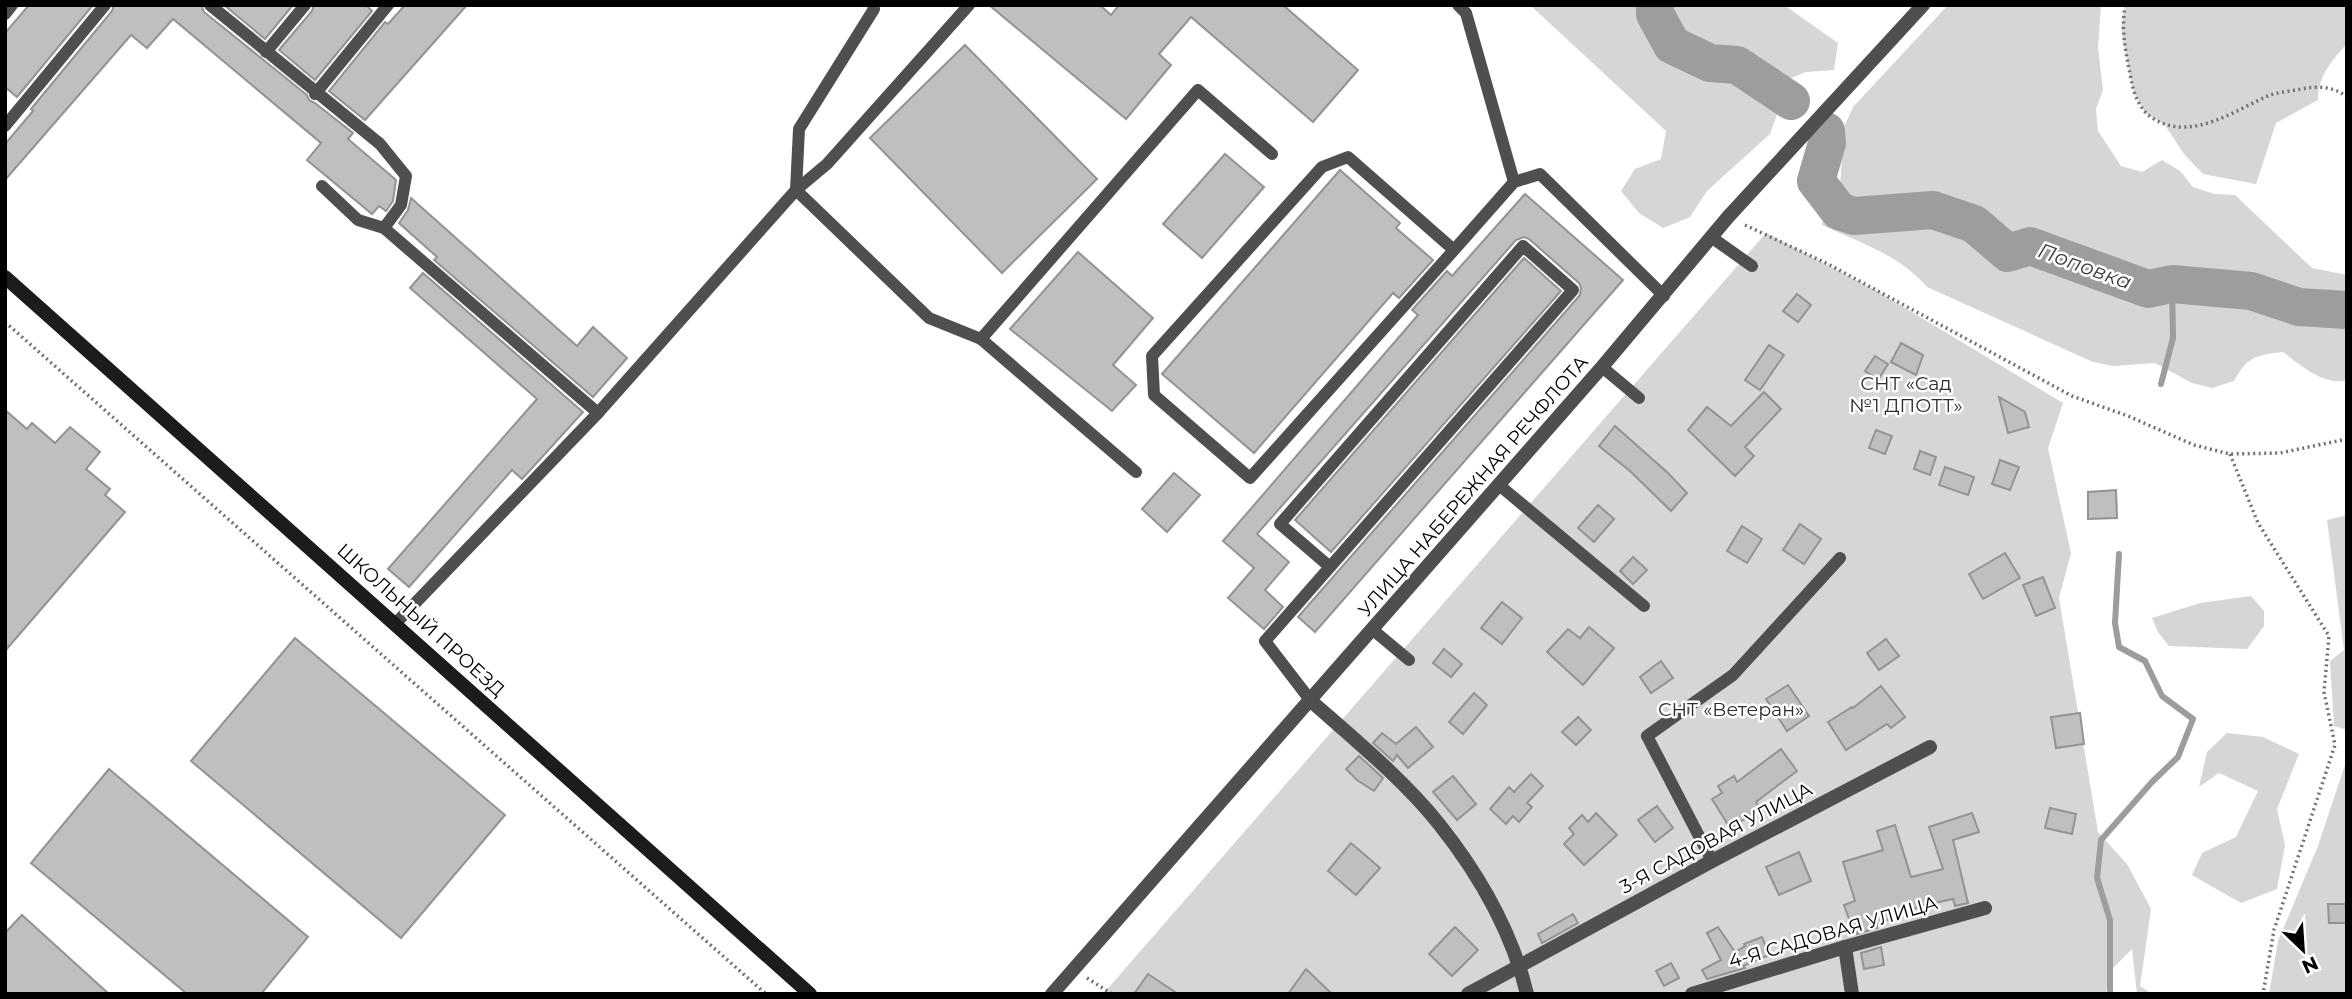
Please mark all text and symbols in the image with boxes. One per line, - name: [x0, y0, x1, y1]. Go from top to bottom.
- water label: Поповка: [2035, 238, 2135, 294]
- street label: УЛИЦА НАБЕРЕЖНАЯ РЕЧФЛОТА: [1353, 351, 1593, 621]
- park label: СНТ «Сад №1 ДПОТТ»: [1849, 372, 1963, 417]
- street label: ШКОЛЬНЫЙ ПРОЕЗД: [332, 539, 510, 701]
- park label: СНТ «Ветеран»: [1658, 698, 1804, 721]
- street label: 3-Я САДОВАЯ УЛИЦА: [1616, 777, 1816, 899]
- street label: 4-Я САДОВАЯ УЛИЦА: [1726, 891, 1940, 973]
- north arrow: [2268, 915, 2338, 985]
- text: N: [2298, 951, 2322, 979]

